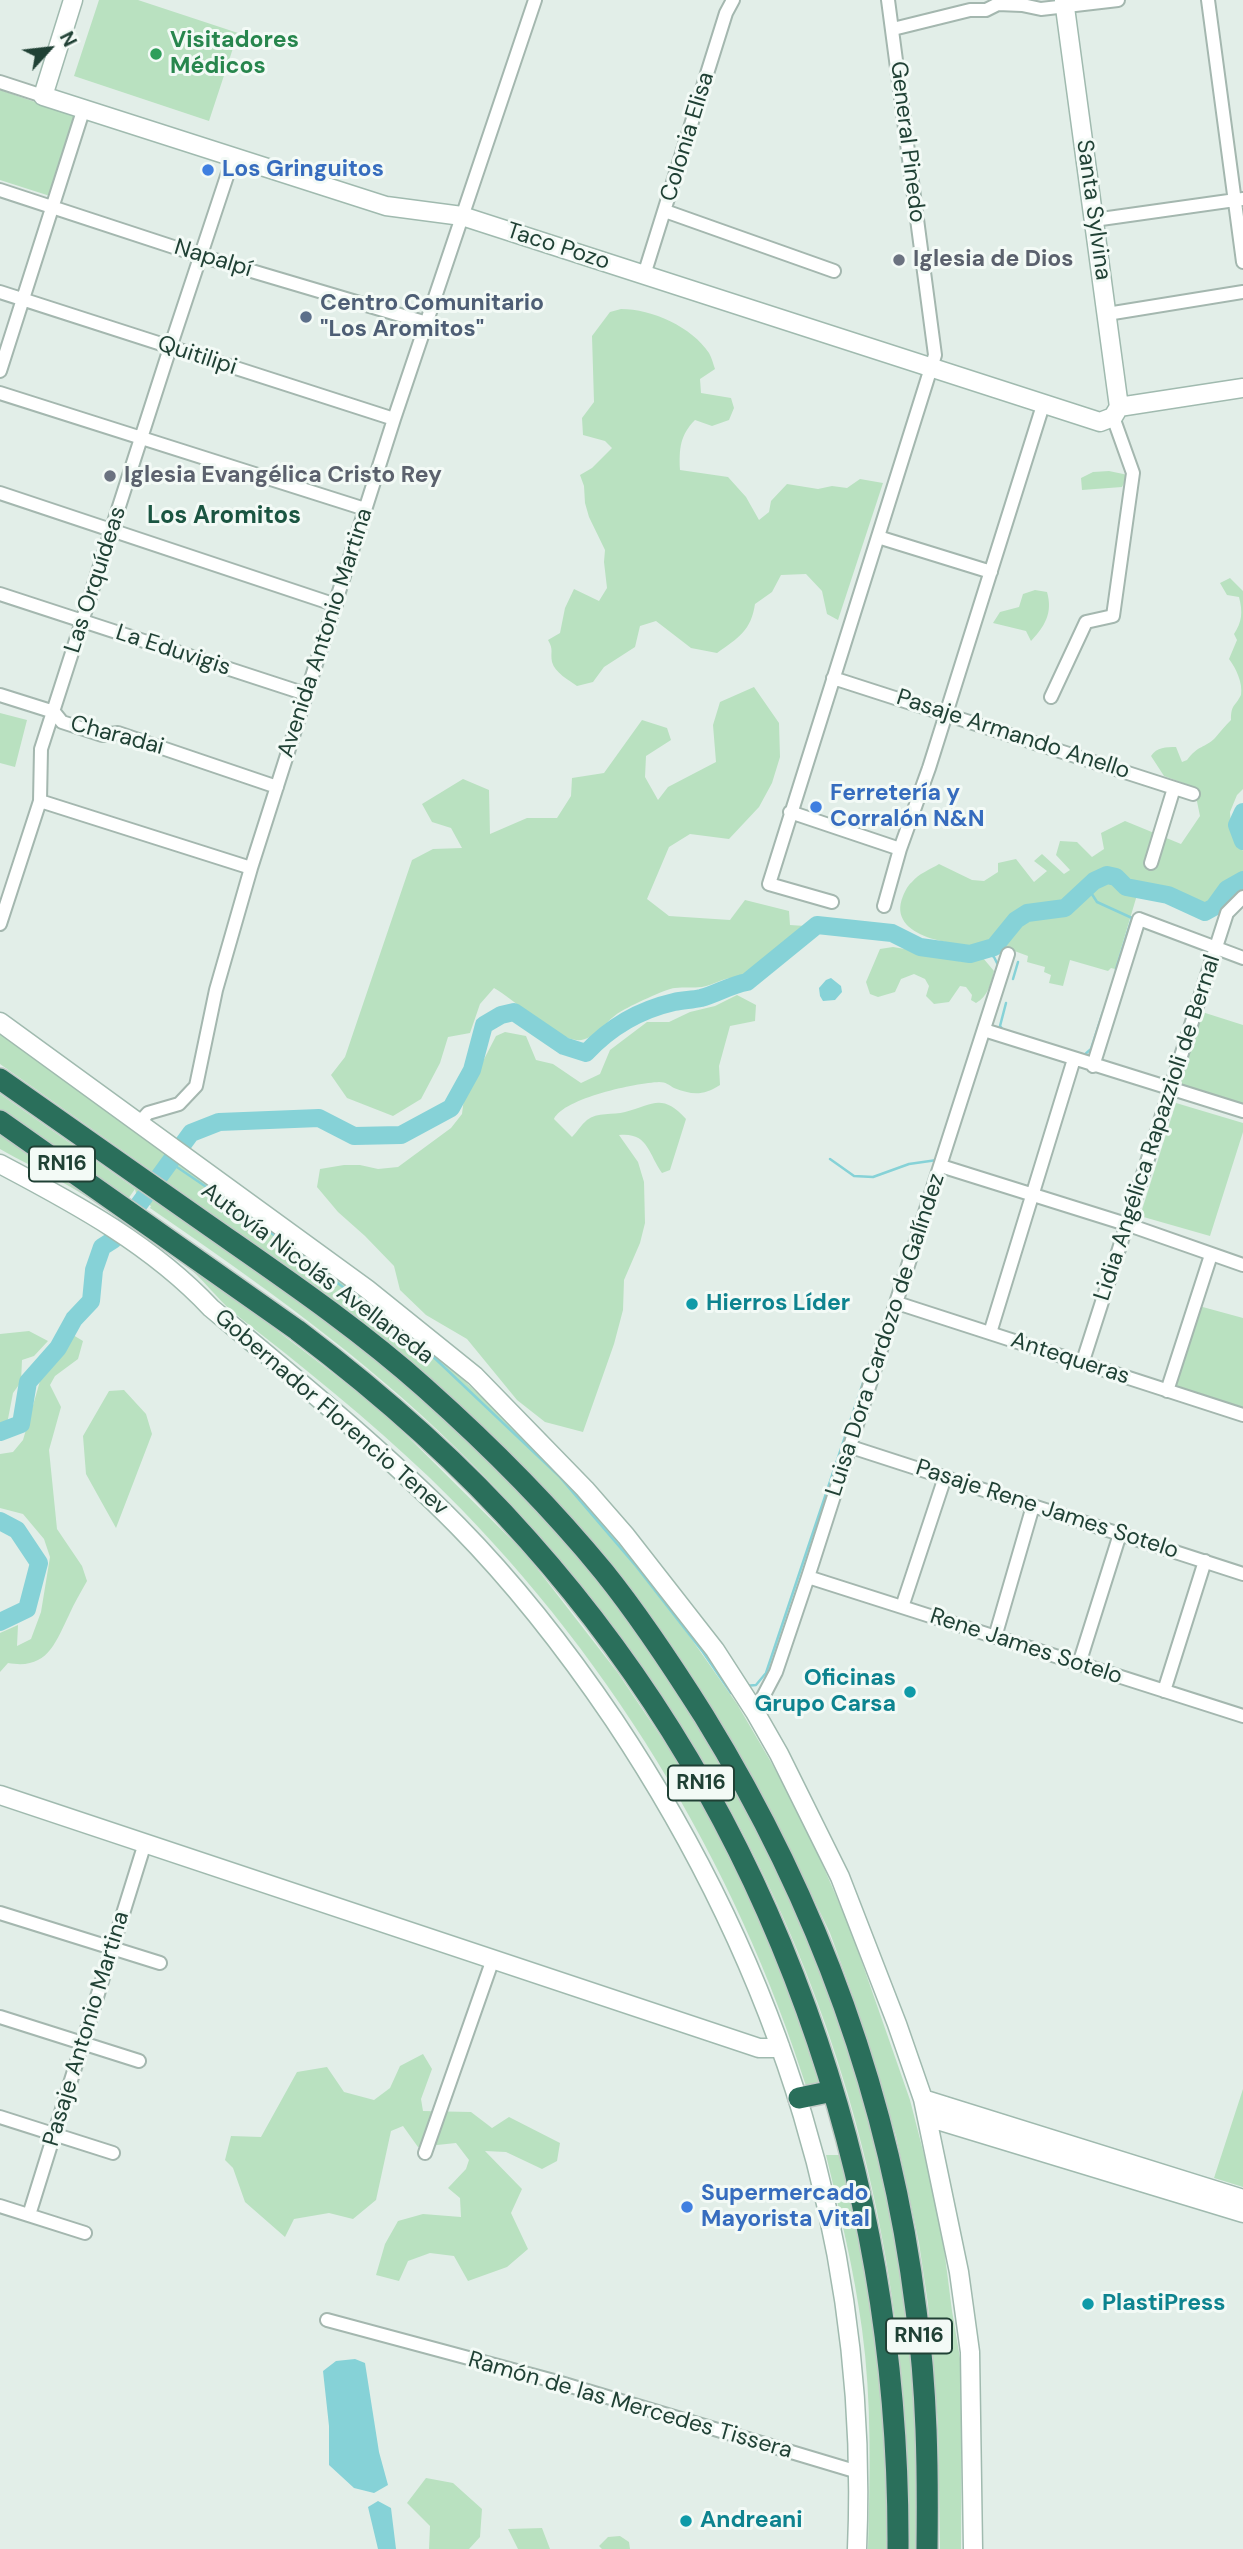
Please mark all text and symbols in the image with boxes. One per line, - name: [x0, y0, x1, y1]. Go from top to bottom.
- north arrow: [14, 14, 84, 84]
- text: N: [54, 27, 82, 51]
- place label: Visitadores Médicos: [170, 27, 299, 81]
- marker: Visitadores Médicos: [148, 46, 164, 62]
- street label: General Pinedo: [883, 60, 931, 224]
- street label: Colonia Elisa: [655, 69, 721, 205]
- street label: Santa Sylvina: [1070, 138, 1116, 282]
- place label: Los Gringuitos: [222, 156, 384, 184]
- marker: Los Gringuitos: [200, 162, 216, 178]
- street label: Taco Pozo: [503, 217, 613, 277]
- street label: Napalpí: [171, 234, 255, 284]
- place label: Iglesia de Dios: [913, 246, 1074, 274]
- marker: Iglesia de Dios: [891, 252, 907, 268]
- place label: Centro Comunitario "Los Aromitos": [320, 290, 544, 344]
- marker: Centro Comunitario "Los Aromitos": [298, 309, 314, 325]
- street label: Quitilipi: [154, 330, 240, 382]
- place label: Iglesia Evangélica Cristo Rey: [124, 462, 442, 490]
- marker: Iglesia Evangélica Cristo Rey: [102, 468, 118, 484]
- street label: Las Orquídeas: [59, 503, 133, 657]
- district label: Los Aromitos: [147, 503, 301, 531]
- street label: Avenida Antonio Martina: [273, 505, 379, 761]
- street label: La Eduvigis: [112, 620, 234, 682]
- street label: Pasaje Armando Anello: [893, 684, 1133, 786]
- street label: Charadai: [67, 710, 167, 762]
- place label: Ferretería y Corralón N&N: [830, 780, 985, 834]
- marker: Ferretería y Corralón N&N: [808, 799, 824, 815]
- street label: Lidia Angélica Rapazzioli de Bernal: [1089, 951, 1227, 1305]
- road number: RN16: [29, 1146, 95, 1182]
- street label: Luisa Dora Cardozo de Galíndez: [821, 1170, 951, 1500]
- street label: Autovía Nicolás Avellaneda: [195, 1178, 439, 1370]
- place label: Hierros Líder: [706, 1290, 850, 1318]
- marker: Hierros Líder: [684, 1296, 700, 1312]
- street label: Gobernador Florencio Tenev: [208, 1304, 454, 1522]
- street label: Antequeras: [1007, 1327, 1133, 1391]
- street label: Pasaje Rene James Sotelo: [912, 1454, 1182, 1566]
- street label: Rene James Sotelo: [926, 1603, 1126, 1691]
- place label: Oficinas Grupo Carsa: [754, 1665, 896, 1719]
- marker: Oficinas Grupo Carsa: [902, 1684, 918, 1700]
- road number: RN16: [668, 1766, 734, 1800]
- street label: Pasaje Antonio Martina: [38, 1908, 136, 2150]
- place label: Supermercado Mayorista Vital: [701, 2180, 870, 2234]
- marker: Supermercado Mayorista Vital: [679, 2199, 695, 2215]
- place label: PlastiPress: [1102, 2290, 1226, 2318]
- marker: PlastiPress: [1080, 2296, 1096, 2312]
- road number: RN16: [886, 2318, 952, 2354]
- street label: Ramón de las Mercedes Tissera: [465, 2346, 795, 2466]
- place label: Andreani: [700, 2507, 803, 2535]
- marker: Andreani: [678, 2513, 694, 2529]

